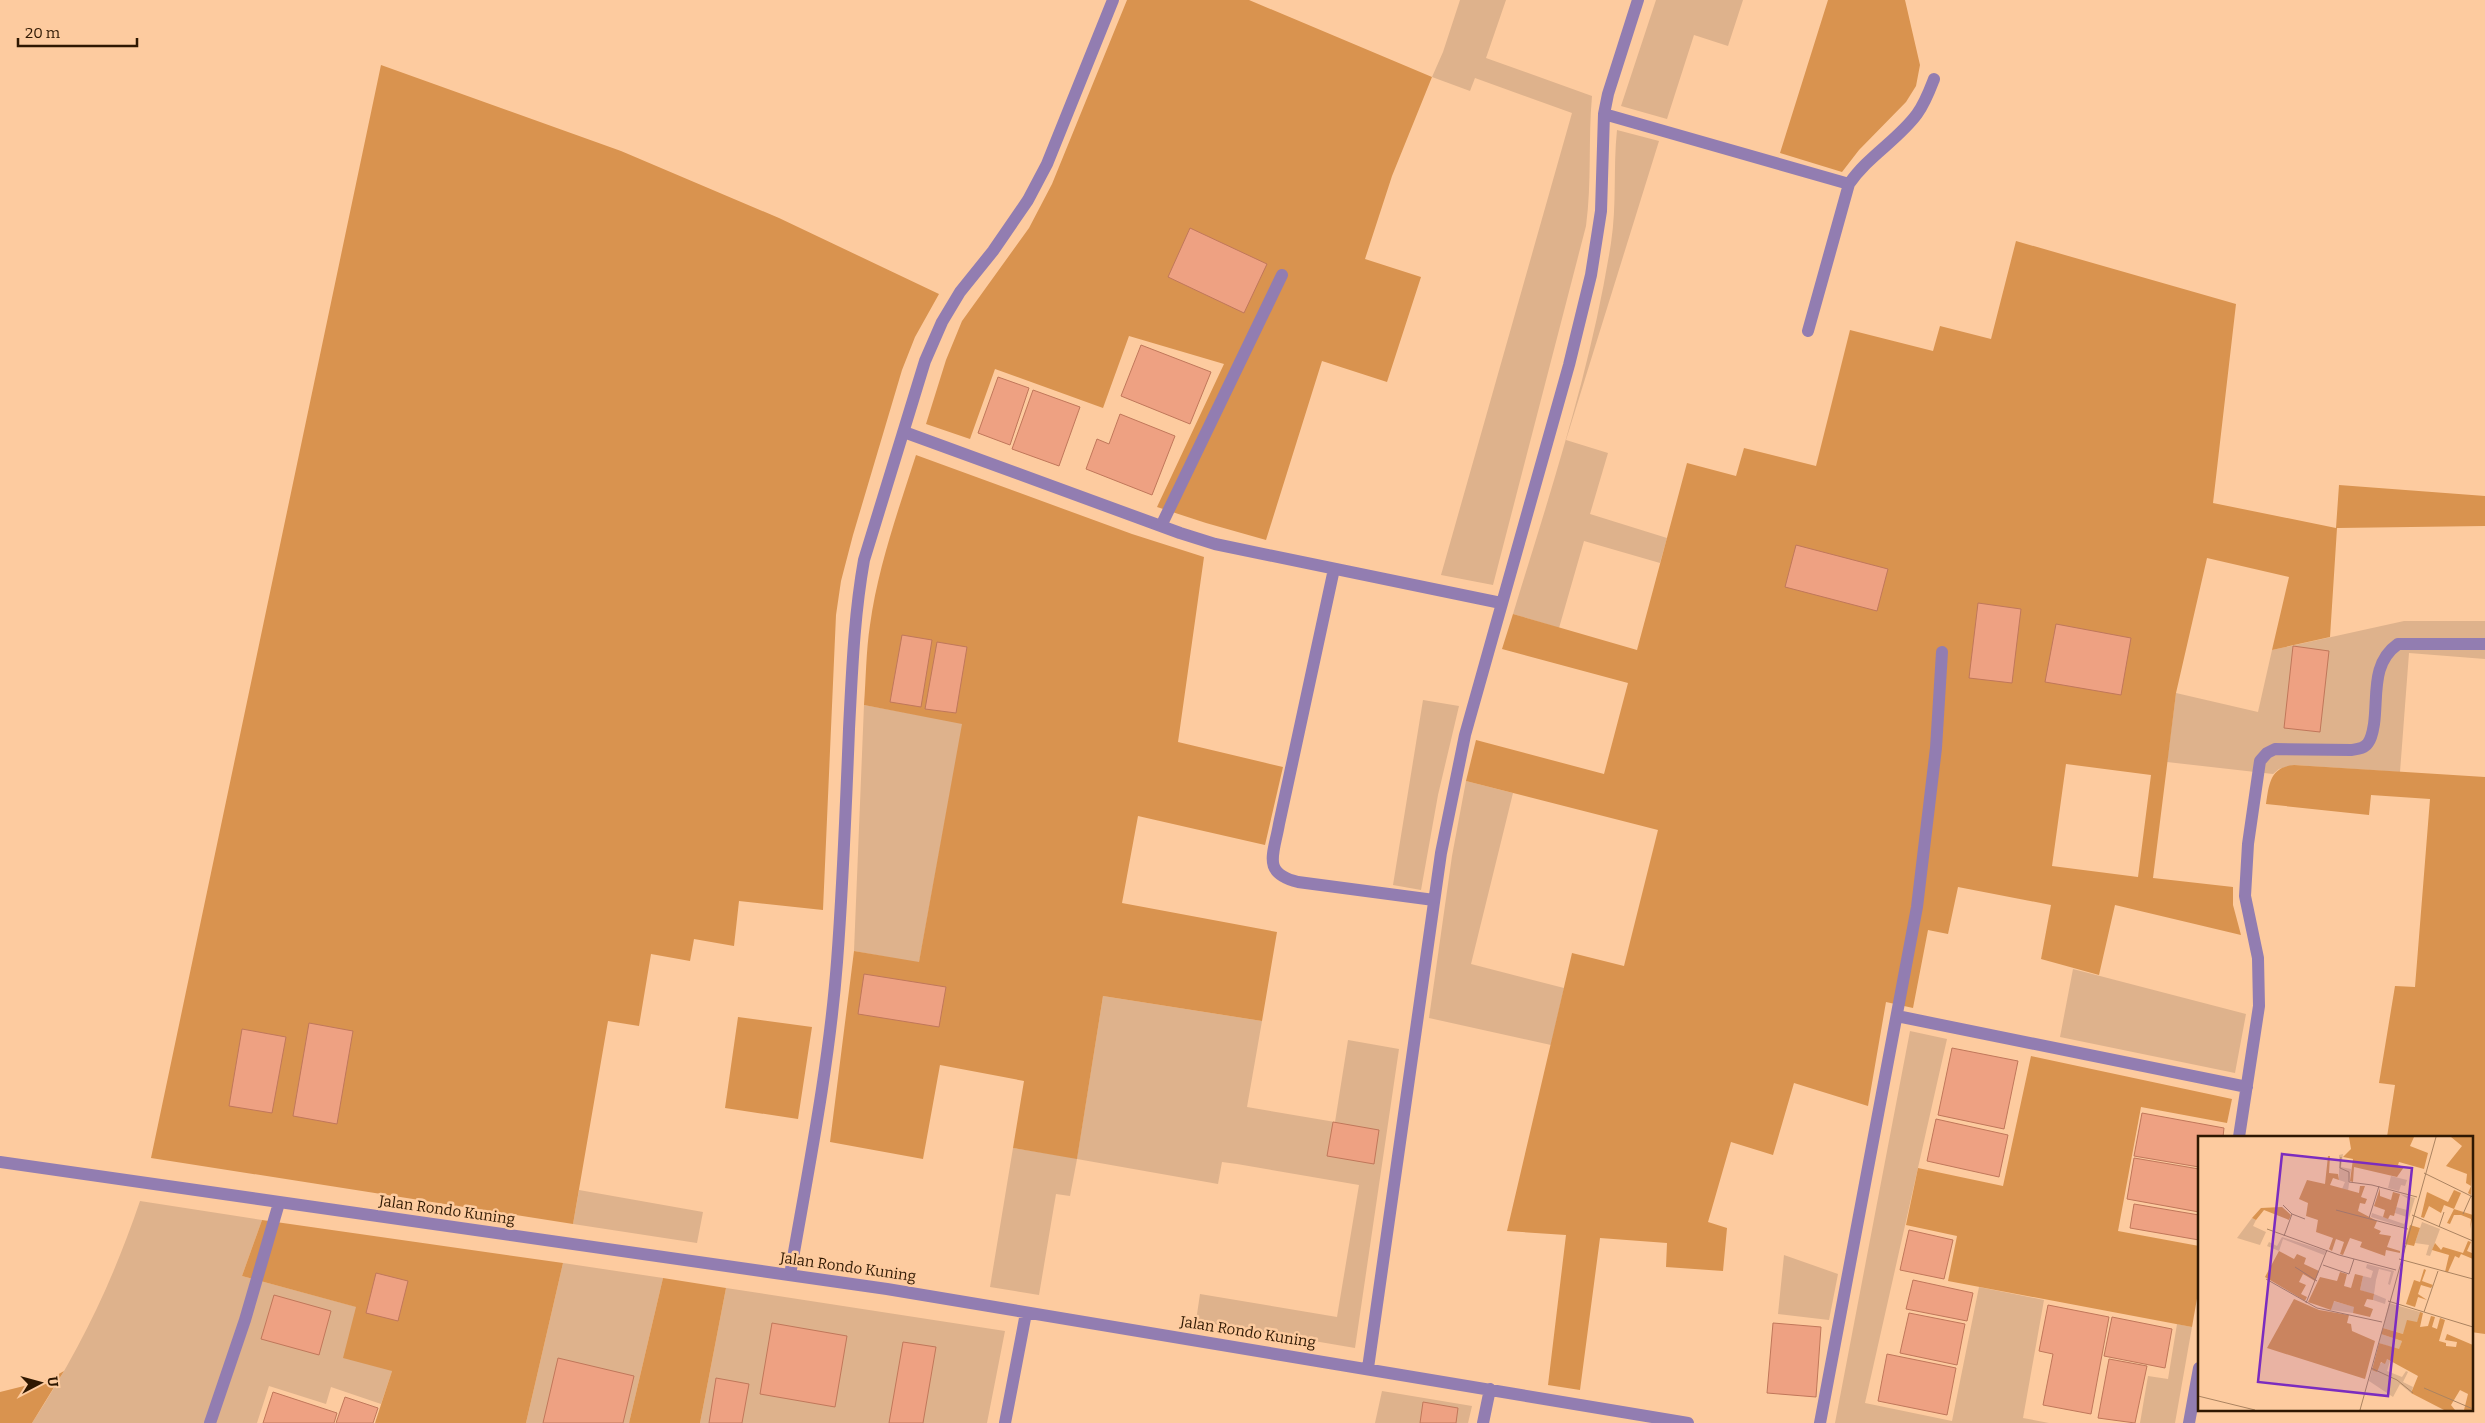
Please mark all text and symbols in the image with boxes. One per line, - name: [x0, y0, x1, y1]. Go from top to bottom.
- scale bar: [18, 15, 136, 47]
- text: 20 m: [25, 24, 61, 42]
- inset map: [2198, 1136, 2472, 1410]
- street label: Jalan Rondo Kuning: [377, 1191, 516, 1228]
- street label: Jalan Rondo Kuning: [778, 1248, 917, 1285]
- street label: Jalan Rondo Kuning: [1178, 1312, 1317, 1352]
- north arrow: [15, 1358, 65, 1408]
- text: U: [43, 1376, 61, 1388]

